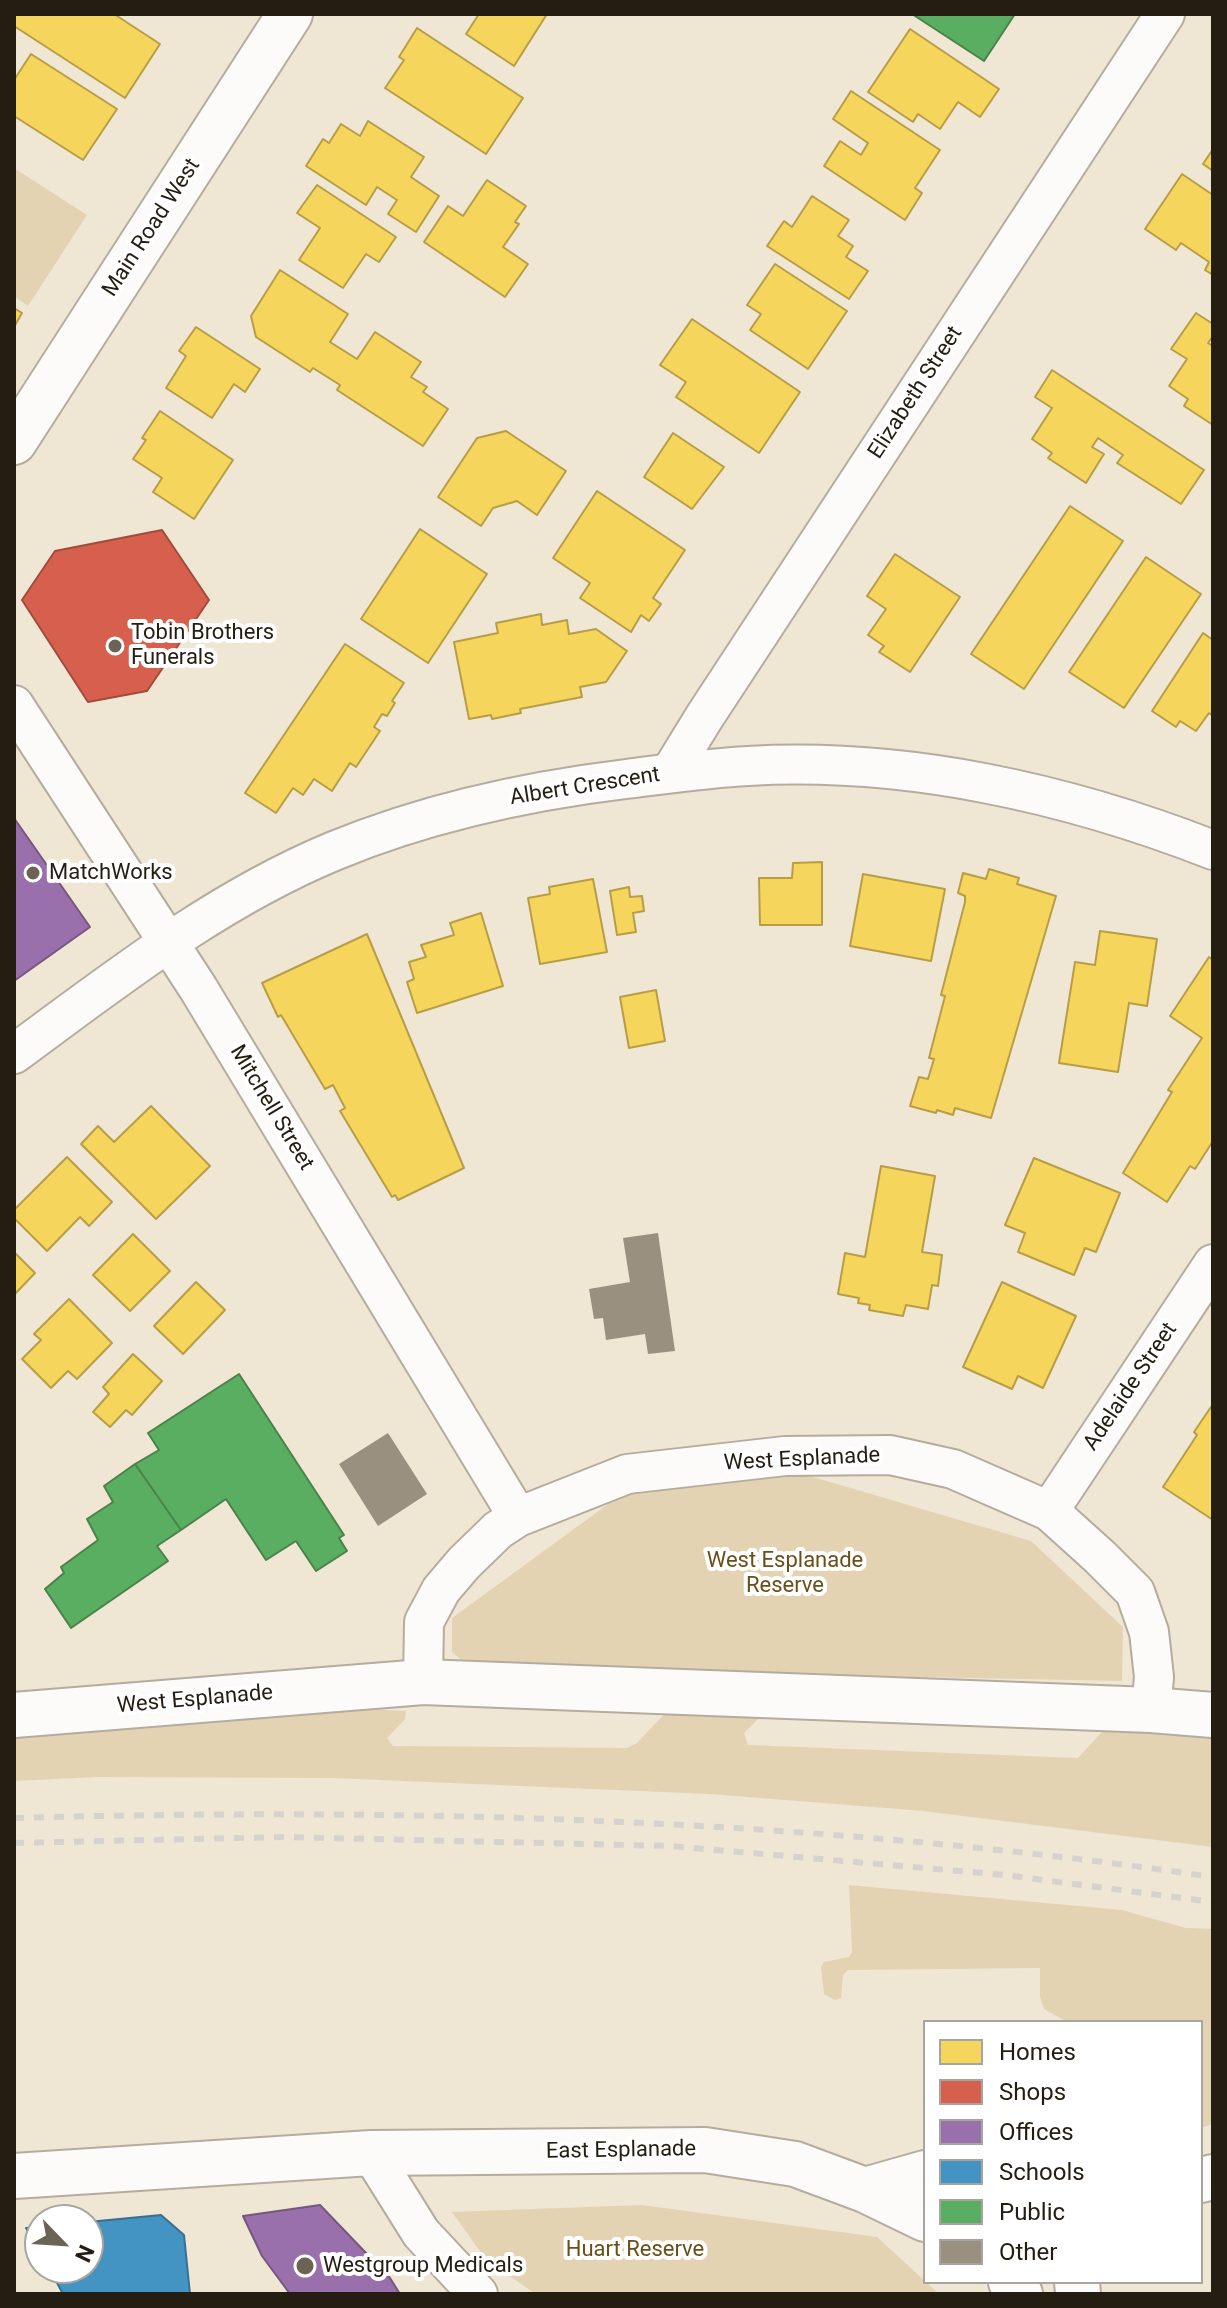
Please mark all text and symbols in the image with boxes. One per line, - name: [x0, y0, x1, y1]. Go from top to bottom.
- street label: Main Road West: [98, 154, 206, 302]
- street label: Elizabeth Street: [863, 322, 969, 464]
- place label: Tobin Brothers Funerals: [131, 620, 274, 672]
- marker: Tobin Brothers Funerals: [106, 637, 124, 655]
- street label: Albert Crescent: [508, 762, 662, 812]
- place label: MatchWorks: [49, 860, 173, 886]
- marker: MatchWorks: [24, 864, 42, 882]
- street label: Mitchell Street: [223, 1041, 319, 1175]
- street label: Adelaide Street: [1078, 1318, 1184, 1456]
- street label: West Esplanade: [723, 1443, 881, 1477]
- park label: West Esplanade Reserve: [707, 1548, 863, 1600]
- street label: West Esplanade: [116, 1680, 274, 1720]
- legend: [923, 2020, 1203, 2284]
- text: Homes: [999, 2038, 1076, 2066]
- text: Shops: [999, 2078, 1066, 2106]
- text: Offices: [999, 2118, 1074, 2146]
- street label: East Esplanade: [546, 2136, 696, 2166]
- text: Schools: [999, 2158, 1085, 2186]
- text: Public: [999, 2198, 1065, 2226]
- north arrow: [24, 2204, 104, 2284]
- park label: Huart Reserve: [566, 2237, 704, 2263]
- text: Other: [999, 2238, 1057, 2266]
- text: N: [70, 2241, 99, 2266]
- place label: Westgroup Medicals: [323, 2253, 523, 2279]
- marker: Westgroup Medicals: [294, 2255, 316, 2277]

